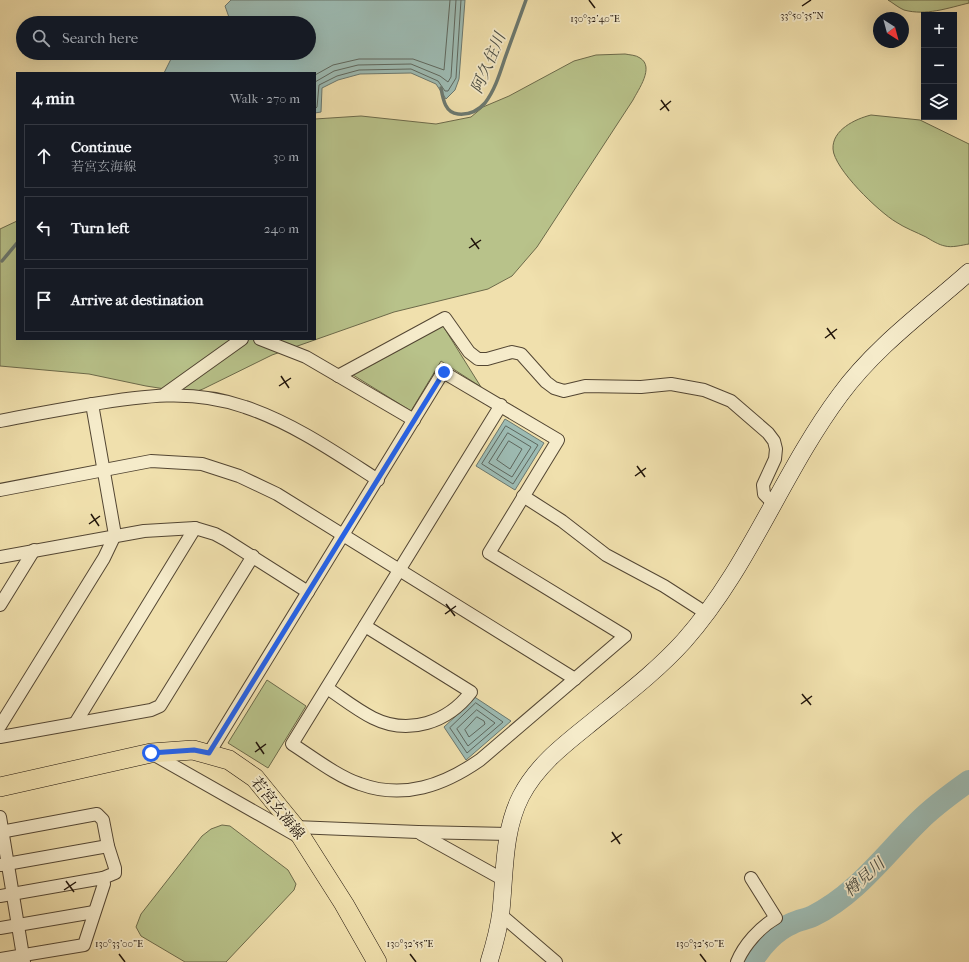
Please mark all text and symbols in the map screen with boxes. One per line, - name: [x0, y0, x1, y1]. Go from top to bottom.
- text: 33°50'35"N: [780, 10, 824, 22]
- north arrow: [873, 12, 909, 48]
- map controls: [921, 12, 957, 120]
- button: +: [921, 12, 957, 48]
- text: 130°32'40"E: [570, 13, 620, 25]
- search box: [16, 16, 316, 60]
- icon: search: [30, 27, 52, 49]
- water label: 阿久住川: [467, 28, 510, 96]
- text: Search here: [62, 29, 138, 47]
- button: −: [921, 48, 957, 84]
- button: layers: [921, 84, 957, 120]
- text: 4 min: [32, 88, 75, 108]
- text: Walk · 270 m: [230, 91, 300, 106]
- text: Continue: [71, 138, 131, 156]
- icon: ahead: [33, 145, 55, 167]
- text: 30 m: [273, 149, 299, 164]
- text: 若宮玄海線: [71, 159, 136, 174]
- icon: left: [33, 217, 55, 239]
- text: Turn left: [71, 219, 129, 237]
- text: 240 m: [264, 221, 299, 236]
- icon: arrive: [33, 289, 55, 311]
- text: Arrive at destination: [71, 291, 203, 309]
- route end: [435, 363, 453, 381]
- route start: [142, 744, 160, 762]
- street label: 若宮玄海線: [247, 773, 309, 843]
- water label: 樽見川: [840, 853, 890, 900]
- text: 130°33'00"E: [95, 938, 143, 950]
- text: 130°32'55"E: [387, 938, 433, 950]
- text: 130°32'50"E: [676, 938, 724, 950]

